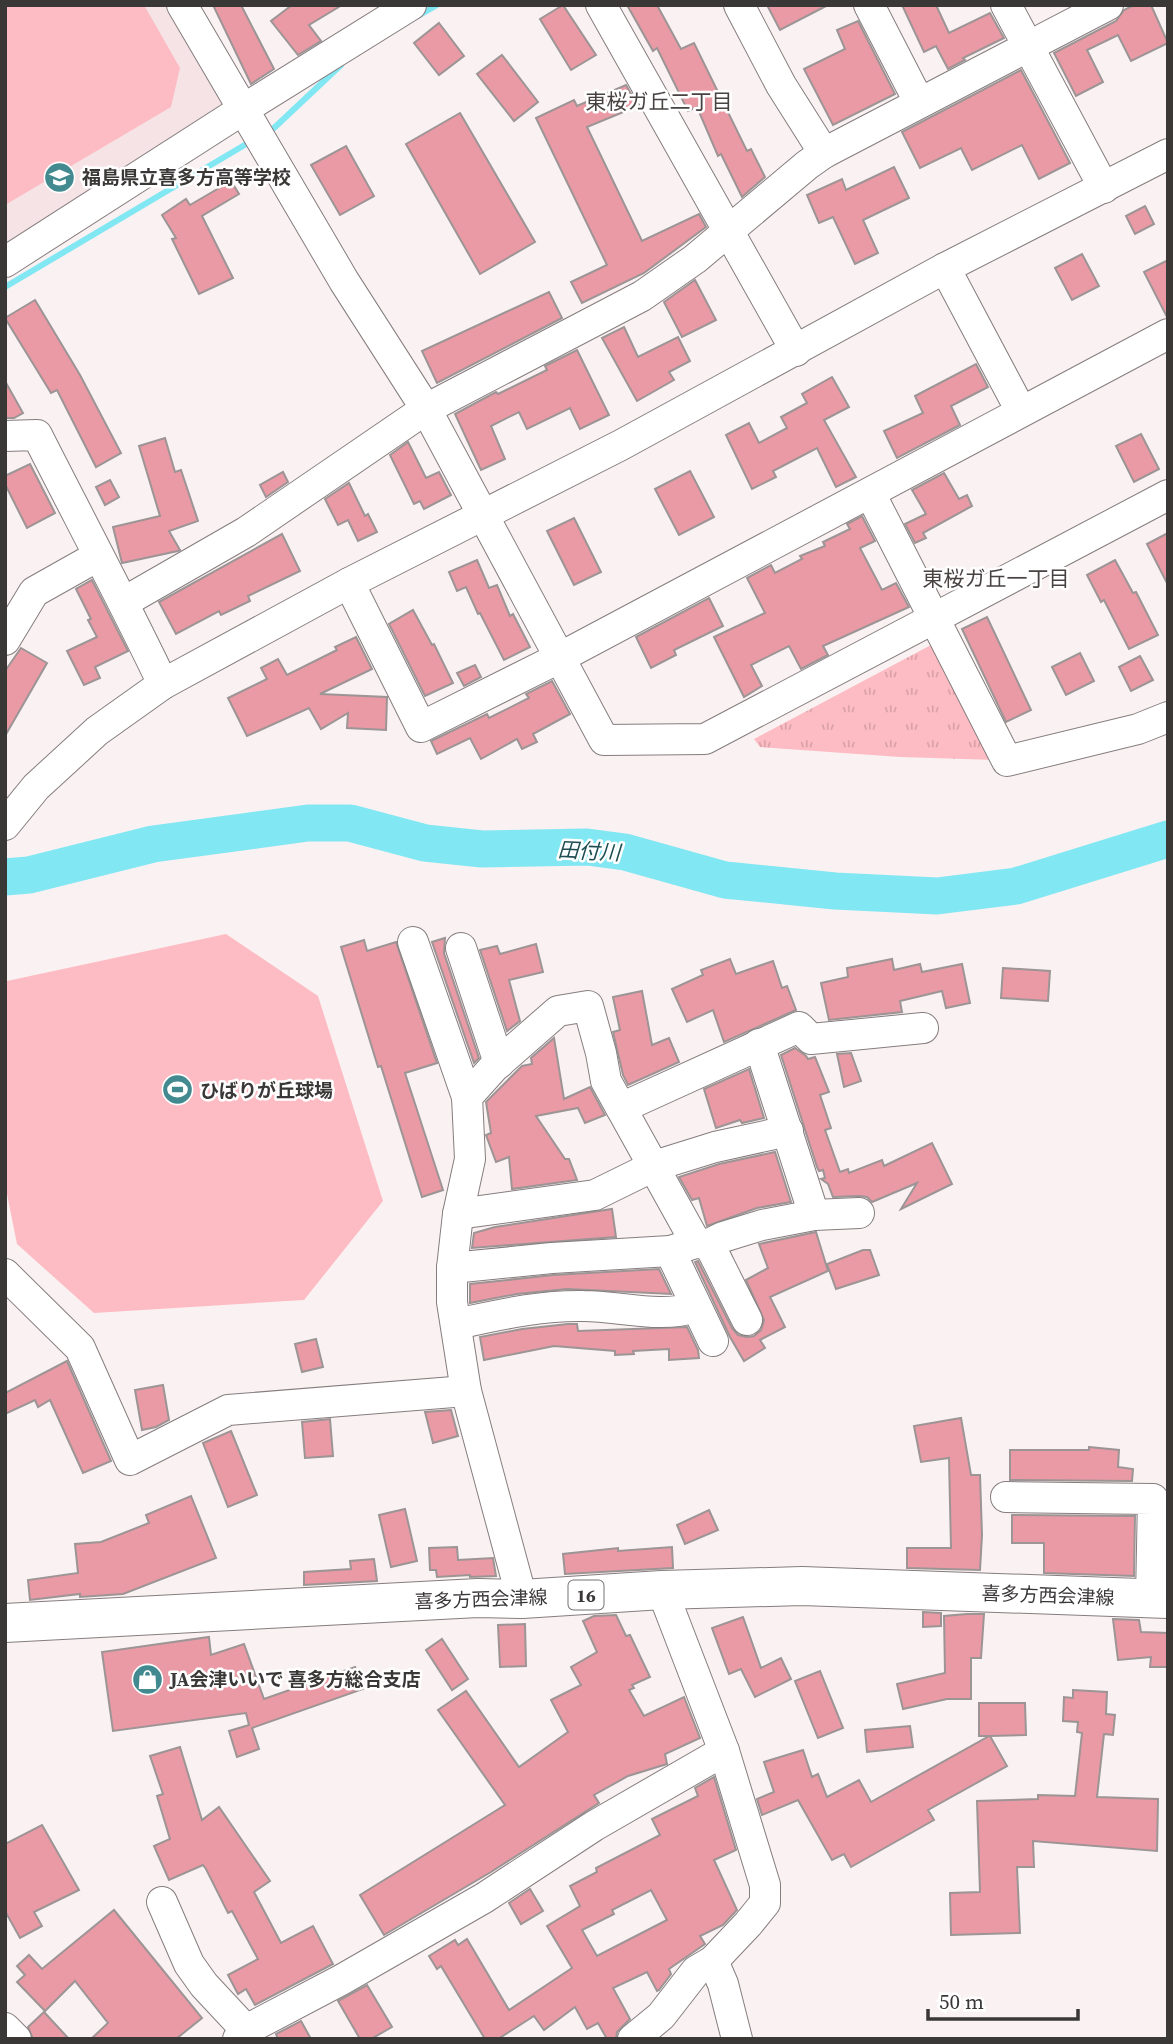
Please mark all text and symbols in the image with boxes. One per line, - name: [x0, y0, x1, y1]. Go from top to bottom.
- district label: 東桜ガ丘二丁目: [586, 87, 733, 116]
- school or university icon: 福島県立喜多方高等学校: [42, 160, 76, 194]
- place label: 福島県立喜多方高等学校: [82, 164, 291, 190]
- district label: 東桜ガ丘一丁目: [923, 564, 1070, 593]
- water label: 田付川: [557, 835, 623, 867]
- sports icon: ひばりが丘球場: [160, 1073, 194, 1107]
- place label: ひばりが丘球場: [200, 1077, 333, 1103]
- road number: 16: [568, 1580, 604, 1610]
- street label: 喜多方西会津線: [981, 1580, 1115, 1610]
- street label: 喜多方西会津線: [414, 1584, 548, 1614]
- shop icon: JA会津いいで 喜多方総合支店: [130, 1662, 164, 1696]
- place label: JA会津いいで 喜多方総合支店: [169, 1666, 421, 1692]
- scale bar: [928, 1978, 1078, 2022]
- text: 50 m: [939, 1987, 984, 2016]

